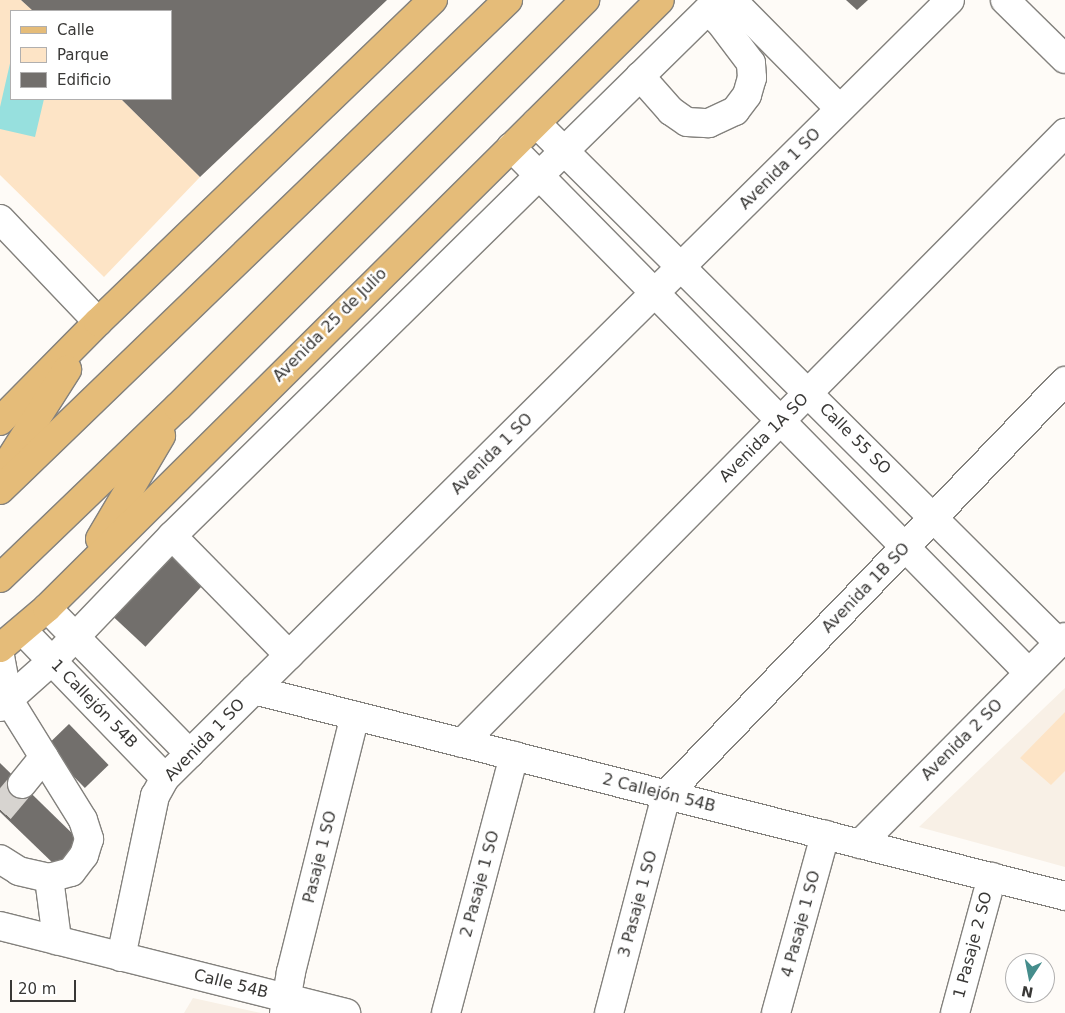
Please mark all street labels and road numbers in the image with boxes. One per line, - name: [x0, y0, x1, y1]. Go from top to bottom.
- street label: Avenida 1 SO: [735, 124, 825, 214]
- street label: Avenida 25 de Julio: [269, 264, 391, 386]
- street label: Avenida 1A SO: [716, 390, 812, 486]
- street label: Calle 55 SO: [815, 399, 895, 479]
- street label: Avenida 1 SO: [447, 409, 537, 499]
- street label: Avenida 1B SO: [818, 539, 914, 637]
- street label: 1 Callejón 54B: [47, 656, 141, 752]
- street label: Avenida 1 SO: [161, 695, 249, 785]
- street label: Avenida 2 SO: [917, 695, 1007, 785]
- street label: 2 Callejón 54B: [601, 770, 717, 816]
- street label: Pasaje 1 SO: [299, 809, 341, 905]
- street label: 2 Pasaje 1 SO: [457, 829, 503, 939]
- street label: 3 Pasaje 1 SO: [615, 849, 661, 959]
- street label: 4 Pasaje 1 SO: [778, 869, 824, 979]
- street label: 1 Pasaje 2 SO: [950, 890, 996, 1000]
- street label: Calle 54B: [192, 965, 270, 1003]

